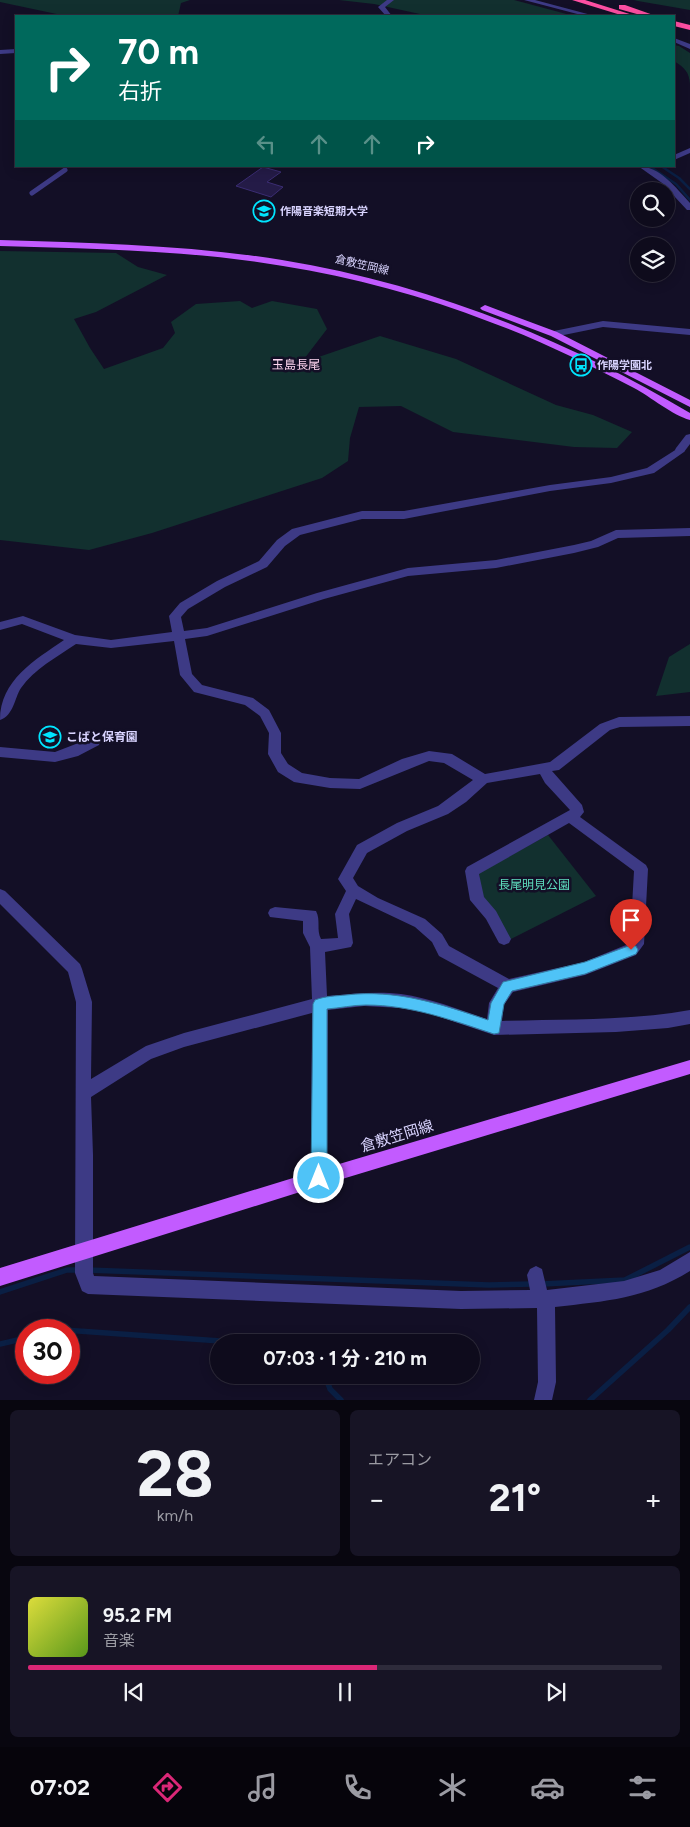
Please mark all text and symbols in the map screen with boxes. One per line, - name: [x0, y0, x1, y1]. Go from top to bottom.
- text: 70 m: [118, 31, 199, 73]
- icon: right: [35, 35, 100, 100]
- text: 右折: [118, 78, 162, 105]
- icon: left: [252, 130, 280, 158]
- icon: ahead: [305, 130, 333, 158]
- icon: ahead: [358, 130, 386, 158]
- icon: right: [411, 130, 439, 158]
- map controls: [630, 182, 675, 282]
- button: search: [630, 182, 675, 227]
- school or university icon: 作陽音楽短期大学: [252, 199, 276, 223]
- place label: 作陽音楽短期大学: [280, 205, 368, 218]
- button: layers: [630, 237, 675, 282]
- street label: 倉敷笠岡線: [334, 252, 390, 278]
- bus stop icon: 作陽学園北: [569, 353, 593, 377]
- district label: 玉島長尾: [272, 358, 320, 372]
- place label: 作陽学園北: [597, 359, 652, 372]
- school or university icon: こばと保育園: [38, 725, 62, 749]
- place label: こばと保育園: [66, 730, 138, 744]
- park label: 長尾明見公園: [498, 878, 570, 892]
- pin: [610, 899, 652, 950]
- icon: arrive: [617, 906, 645, 934]
- street label: 倉敷笠岡線: [358, 1116, 436, 1156]
- position arrow: [292, 1151, 344, 1203]
- speed limit sign: 30: [15, 1319, 80, 1384]
- text: 07:03 · 1 分 · 210 m: [263, 1347, 427, 1370]
- text: 28: [136, 1434, 214, 1512]
- text: エアコン: [368, 1450, 432, 1469]
- text: 21°: [489, 1475, 541, 1521]
- text: −: [368, 1482, 385, 1516]
- text: +: [645, 1482, 662, 1516]
- text: km/h: [157, 1506, 193, 1525]
- text: 95.2 FM: [103, 1604, 172, 1627]
- text: 音楽: [103, 1631, 135, 1650]
- icon: previous: [120, 1678, 148, 1706]
- icon: pause: [331, 1678, 359, 1706]
- icon: next: [542, 1678, 570, 1706]
- icon: directions: [150, 1770, 185, 1805]
- icon: music: [245, 1770, 280, 1805]
- icon: phone: [340, 1770, 375, 1805]
- icon: climate: [435, 1770, 470, 1805]
- icon: car: [530, 1770, 565, 1805]
- icon: filters: [625, 1770, 660, 1805]
- text: 07:02: [30, 1774, 90, 1801]

